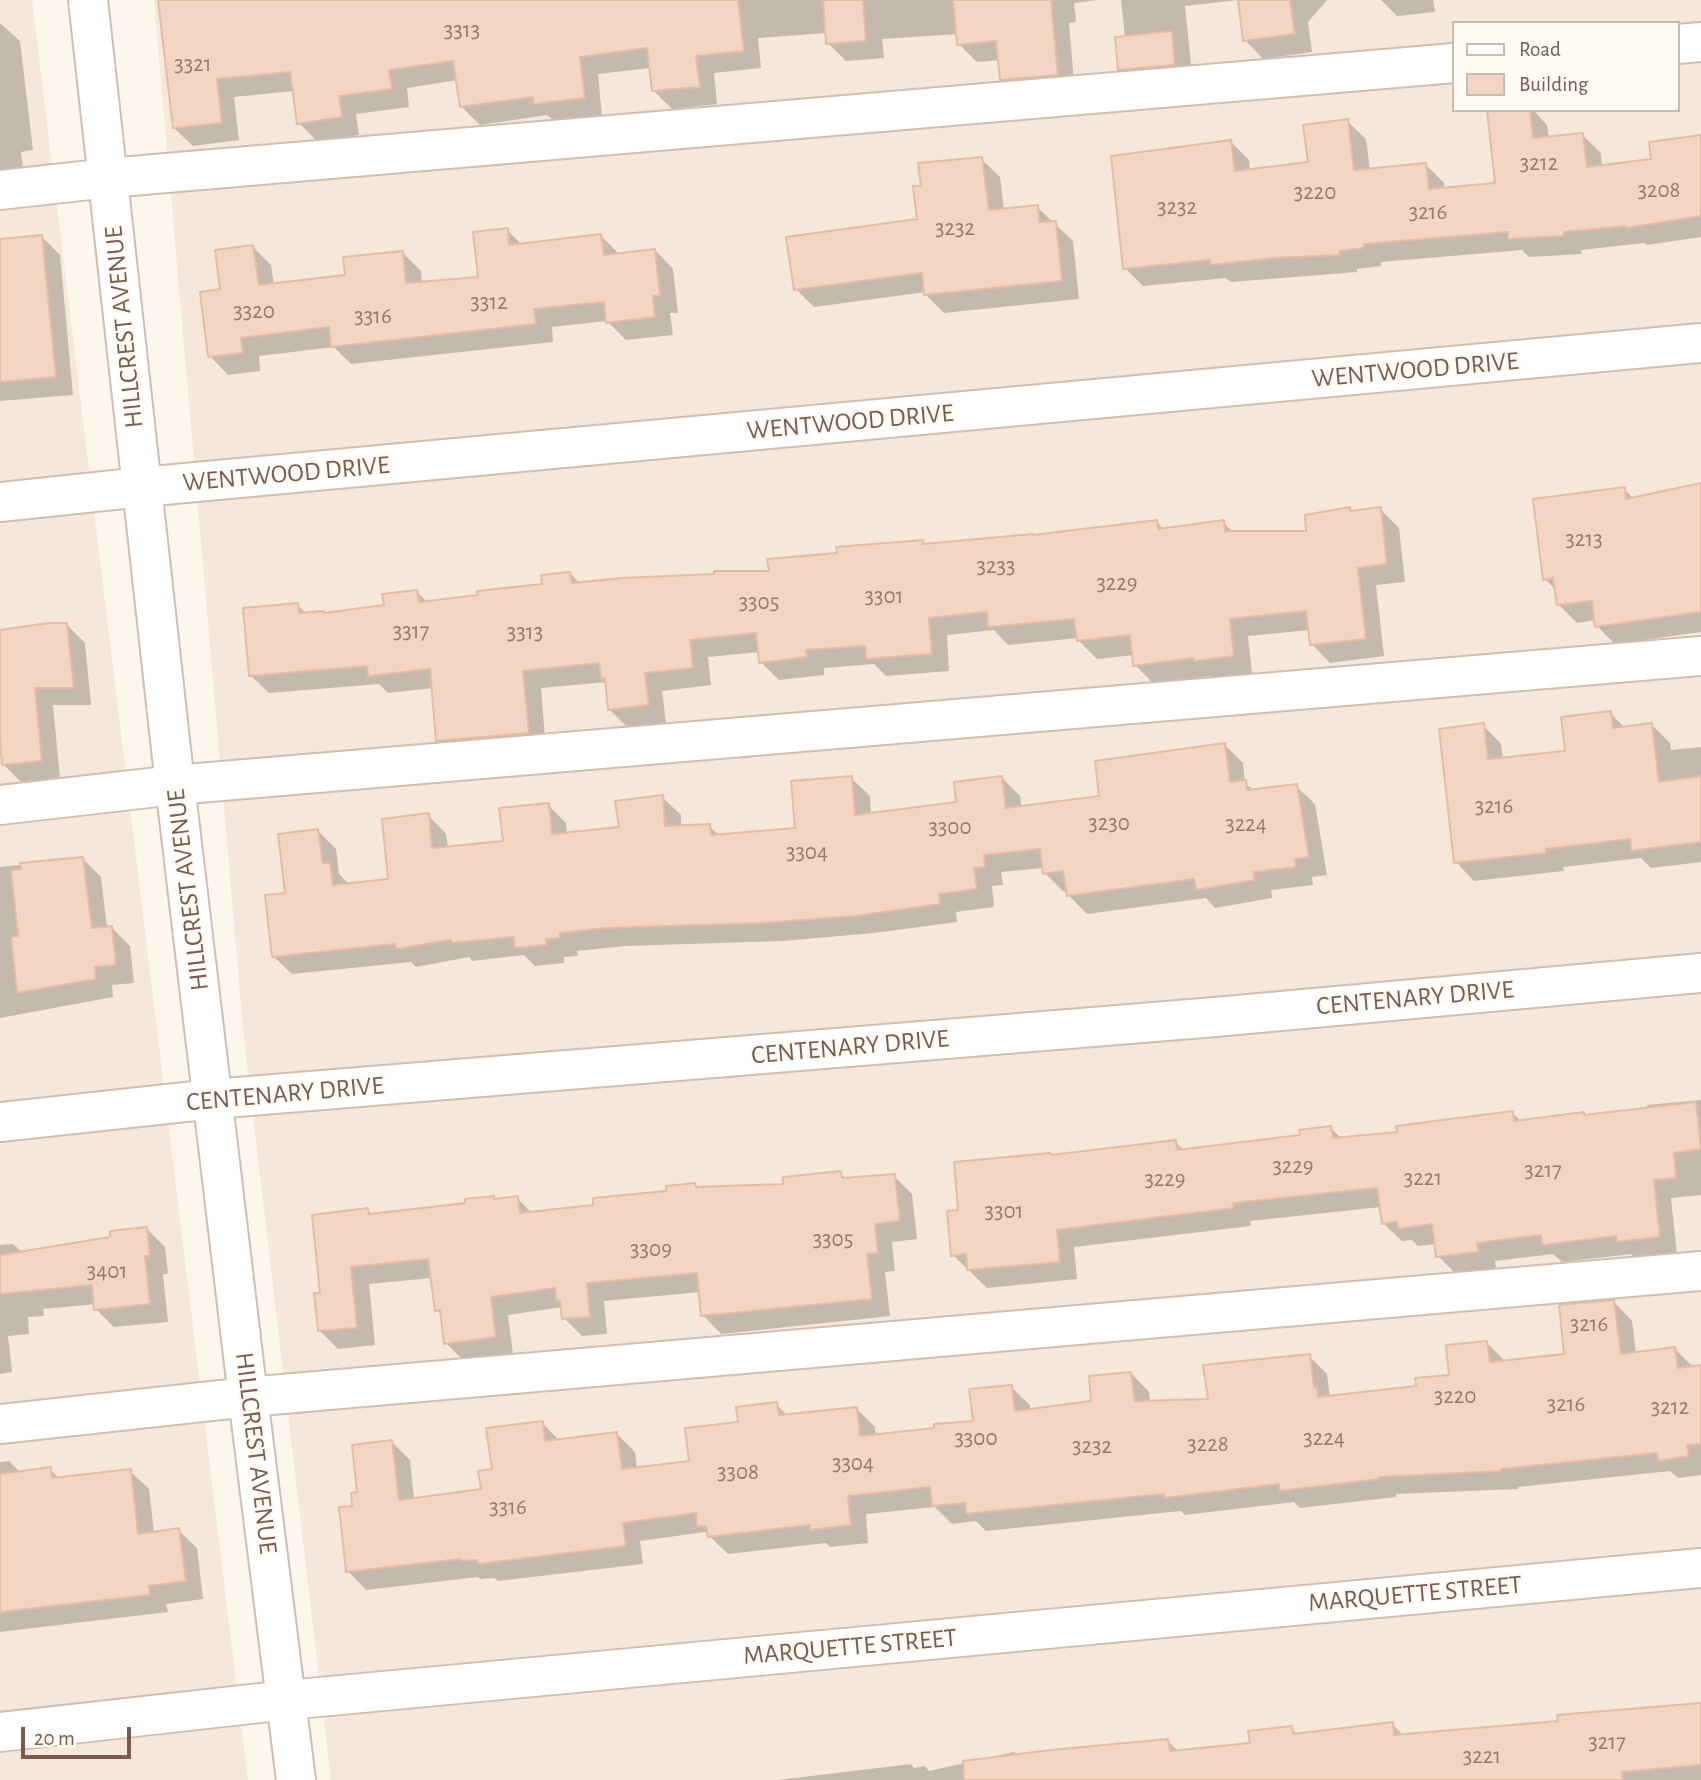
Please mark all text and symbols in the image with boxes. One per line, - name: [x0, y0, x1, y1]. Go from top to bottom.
- house number: 3313: [444, 16, 480, 44]
- legend: [1452, 21, 1680, 112]
- text: Road: [1519, 39, 1561, 60]
- house number: 3321: [174, 50, 212, 78]
- text: Building: [1519, 74, 1588, 95]
- house number: 3212: [1520, 149, 1558, 177]
- house number: 3208: [1638, 176, 1680, 204]
- house number: 3220: [1294, 178, 1336, 206]
- house number: 3232: [1157, 193, 1197, 221]
- house number: 3216: [1409, 198, 1447, 226]
- house number: 3232: [935, 214, 975, 242]
- street label: HILLCREST AVENUE: [98, 224, 150, 430]
- house number: 3312: [470, 288, 508, 316]
- house number: 3320: [233, 297, 275, 325]
- house number: 3316: [354, 302, 392, 330]
- street label: WENTWOOD DRIVE: [1310, 345, 1520, 395]
- street label: WENTWOOD DRIVE: [745, 397, 955, 447]
- street label: WENTWOOD DRIVE: [181, 449, 391, 499]
- house number: 3213: [1565, 525, 1603, 553]
- house number: 3233: [977, 552, 1015, 580]
- house number: 3229: [1096, 569, 1138, 597]
- house number: 3301: [864, 582, 904, 610]
- house number: 3305: [739, 588, 779, 616]
- house number: 3317: [393, 617, 429, 645]
- house number: 3313: [507, 618, 543, 646]
- street label: HILLCREST AVENUE: [160, 787, 216, 993]
- house number: 3216: [1475, 792, 1513, 820]
- house number: 3230: [1088, 809, 1130, 837]
- house number: 3224: [1225, 810, 1267, 838]
- house number: 3300: [928, 813, 972, 841]
- house number: 3304: [786, 838, 828, 866]
- street label: CENTENARY DRIVE: [1315, 974, 1515, 1022]
- street label: CENTENARY DRIVE: [750, 1023, 950, 1071]
- street label: CENTENARY DRIVE: [185, 1070, 385, 1118]
- house number: 3229: [1272, 1152, 1314, 1180]
- house number: 3217: [1524, 1156, 1562, 1184]
- house number: 3221: [1404, 1164, 1442, 1192]
- house number: 3229: [1144, 1165, 1186, 1193]
- house number: 3301: [984, 1197, 1024, 1225]
- house number: 3305: [813, 1225, 853, 1253]
- house number: 3309: [630, 1235, 672, 1263]
- house number: 3401: [87, 1257, 127, 1285]
- house number: 3216: [1570, 1310, 1608, 1338]
- street label: HILLCREST AVENUE: [228, 1350, 284, 1556]
- house number: 3220: [1434, 1382, 1476, 1410]
- house number: 3216: [1547, 1390, 1585, 1418]
- house number: 3212: [1651, 1393, 1689, 1421]
- house number: 3300: [954, 1424, 998, 1452]
- house number: 3224: [1303, 1424, 1345, 1452]
- house number: 3228: [1187, 1430, 1229, 1458]
- house number: 3232: [1072, 1432, 1112, 1460]
- house number: 3304: [832, 1449, 874, 1477]
- house number: 3308: [717, 1458, 759, 1486]
- house number: 3316: [489, 1493, 527, 1521]
- street label: MARQUETTE STREET: [1307, 1569, 1523, 1619]
- street label: MARQUETTE STREET: [742, 1622, 958, 1672]
- scale bar: [24, 1714, 135, 1758]
- text: 20 m: [34, 1728, 75, 1749]
- house number: 3217: [1588, 1728, 1626, 1756]
- house number: 3221: [1463, 1742, 1501, 1770]

